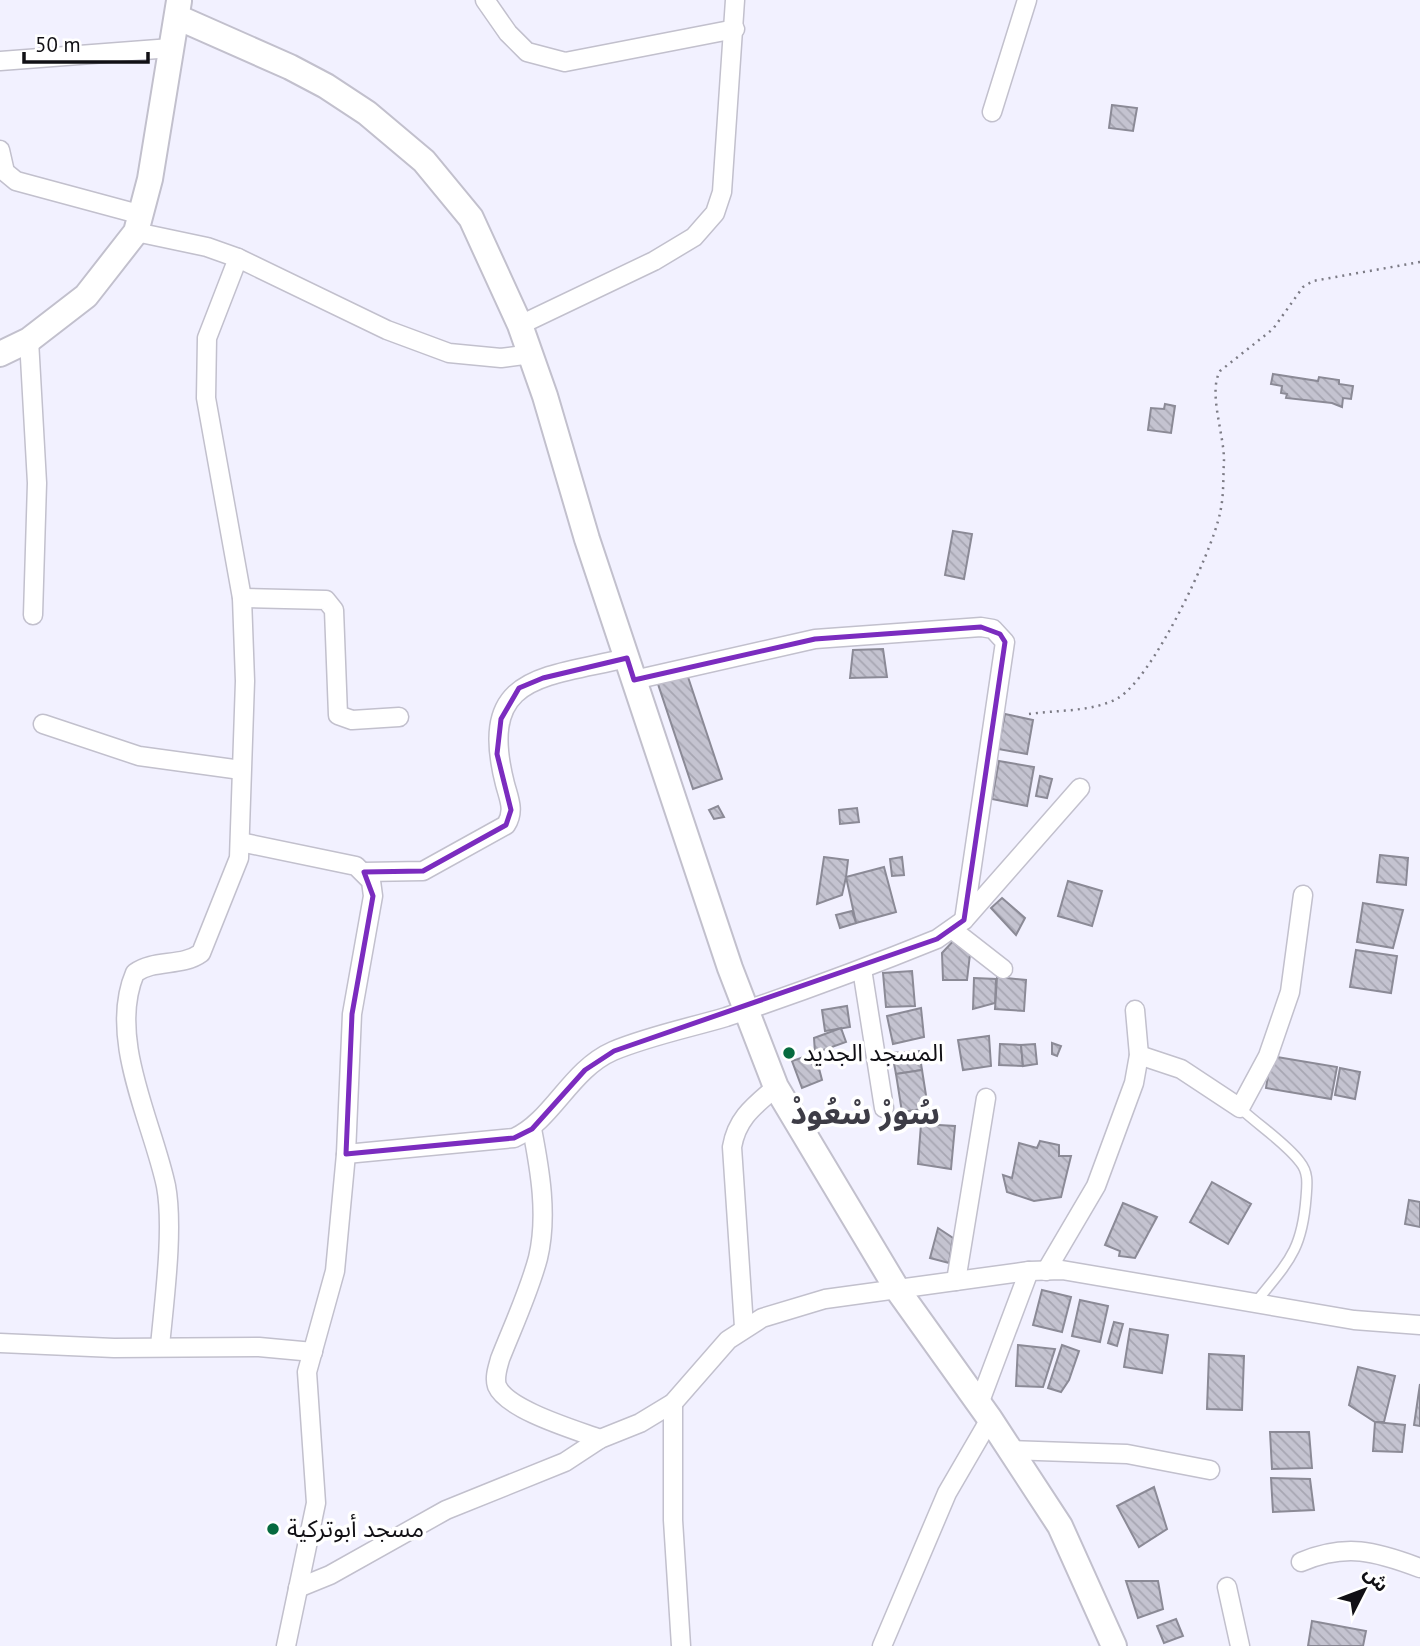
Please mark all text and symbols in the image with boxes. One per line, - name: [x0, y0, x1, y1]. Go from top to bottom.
- scale bar: [24, 21, 149, 65]
- text: 50 m: [35, 31, 81, 58]
- place label: المسجد الجديد: [803, 1037, 944, 1068]
- marker: المسجد الجديد: [781, 1045, 797, 1061]
- district label: سُورْ سْعُودْ: [790, 1091, 940, 1133]
- place label: مسجد أبوتركية: [287, 1513, 424, 1544]
- marker: مسجد أبوتركية: [265, 1521, 281, 1537]
- north arrow: [1329, 1555, 1399, 1625]
- text: ش: [1359, 1561, 1394, 1596]

